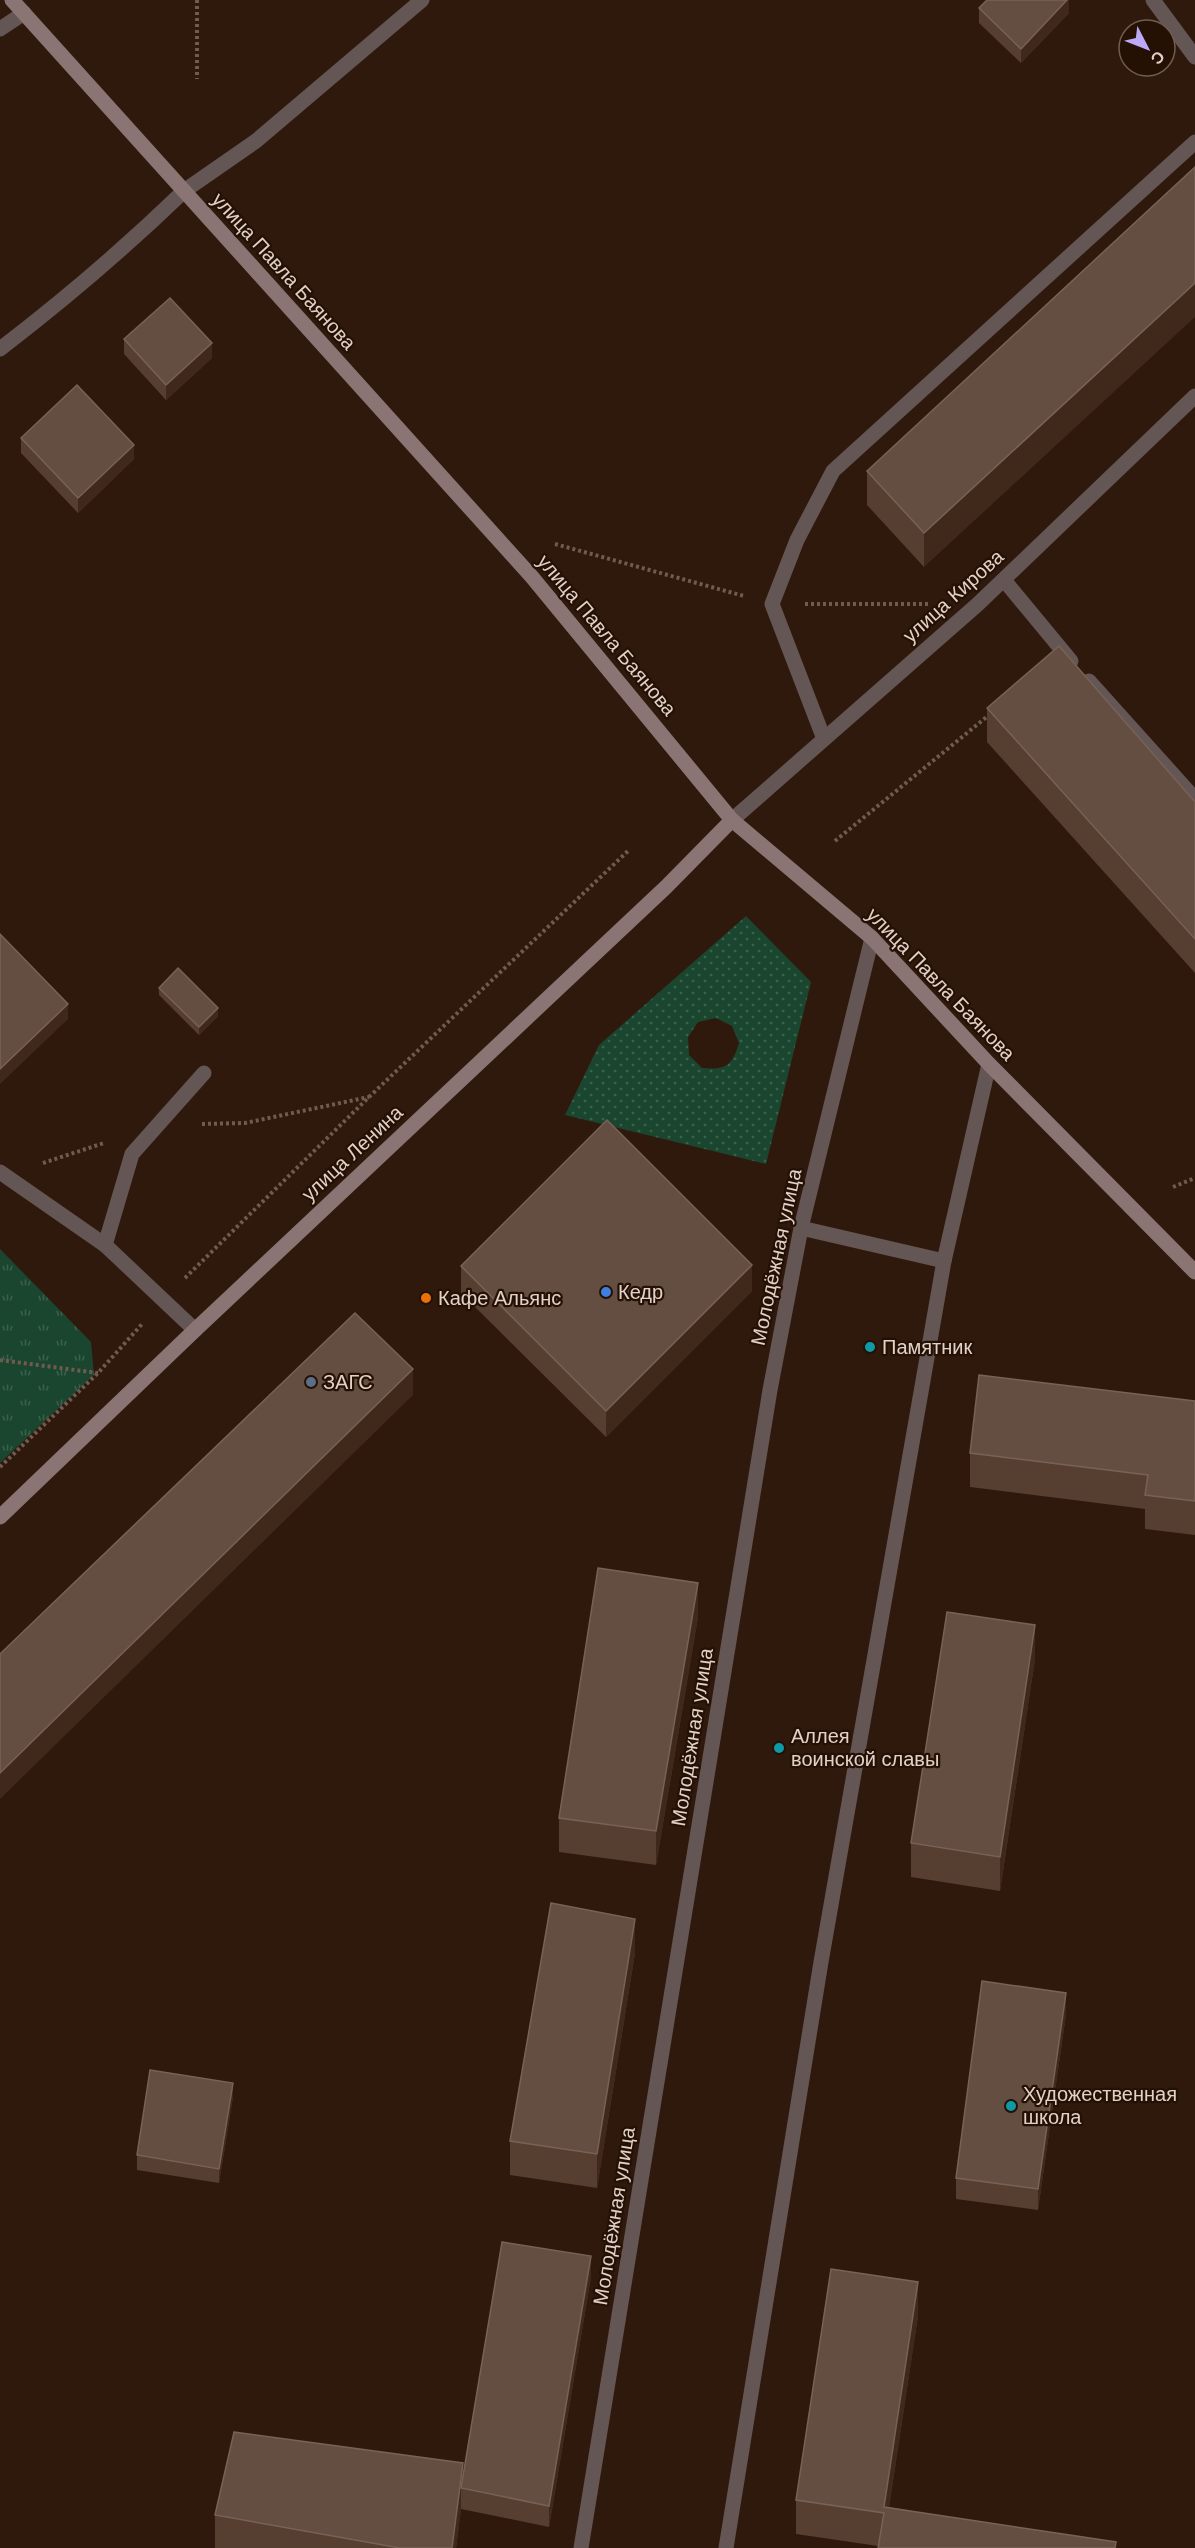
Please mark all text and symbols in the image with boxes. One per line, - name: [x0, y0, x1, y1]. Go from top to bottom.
- north arrow: [1117, 18, 1177, 78]
- text: С: [1147, 48, 1168, 68]
- street label: улица Павла Баянова: [208, 188, 361, 355]
- street label: улица Кирова: [898, 545, 1008, 647]
- street label: улица Павла Баянова: [533, 550, 681, 721]
- street label: улица Павла Баянова: [862, 903, 1020, 1065]
- street label: улица Ленина: [297, 1100, 407, 1205]
- street label: Молодёжная улица: [747, 1166, 806, 1347]
- place label: Кедр: [618, 1281, 663, 1303]
- marker: Кедр: [599, 1285, 613, 1299]
- place label: Кафе Альянс: [438, 1287, 561, 1309]
- marker: Кафе Альянс: [419, 1291, 433, 1305]
- place label: Памятник: [882, 1336, 972, 1358]
- marker: Памятник: [863, 1340, 877, 1354]
- place label: ЗАГС: [323, 1371, 373, 1393]
- marker: ЗАГС: [304, 1375, 318, 1389]
- street label: Молодёжная улица: [667, 1646, 717, 1828]
- place label: Аллея воинской славы: [791, 1725, 939, 1770]
- marker: Аллея воинской славы: [772, 1741, 786, 1755]
- place label: Художественная школа: [1023, 2083, 1177, 2128]
- marker: Художественная школа: [1004, 2099, 1018, 2113]
- street label: Молодёжная улица: [589, 2125, 639, 2307]

